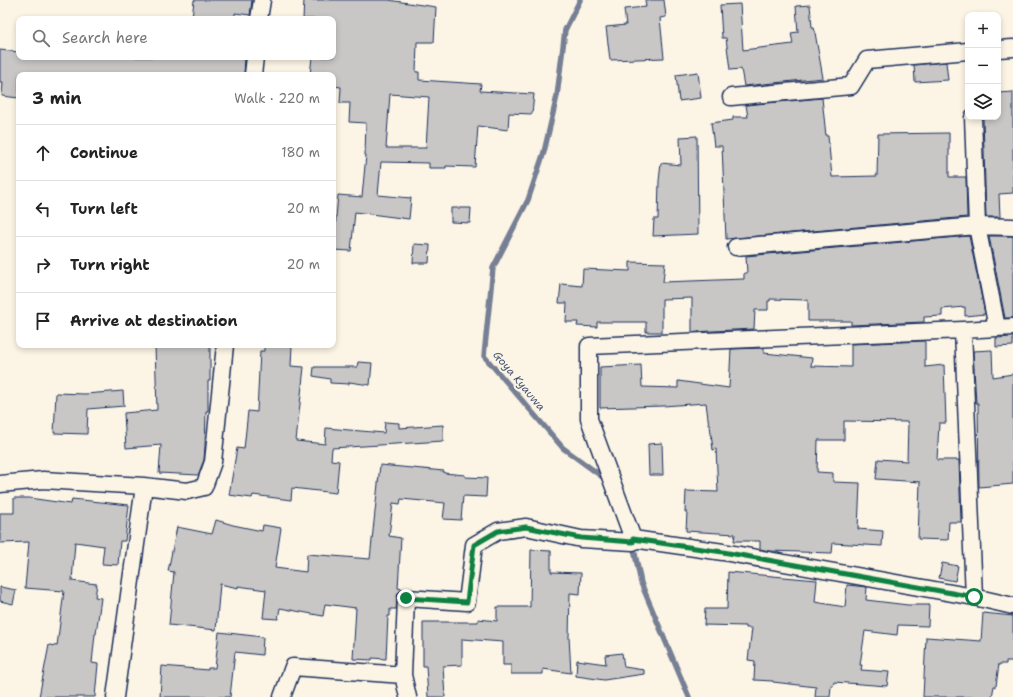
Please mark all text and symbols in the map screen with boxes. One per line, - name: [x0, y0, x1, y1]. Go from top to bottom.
- map controls: [965, 12, 1001, 120]
- button: +: [965, 12, 1001, 48]
- search box: [16, 16, 336, 60]
- icon: search: [30, 27, 52, 49]
- text: Search here: [62, 28, 148, 48]
- button: −: [965, 48, 1001, 84]
- button: layers: [965, 84, 1001, 120]
- text: 3 min: [32, 87, 82, 109]
- text: Walk · 220 m: [234, 90, 320, 107]
- icon: ahead: [32, 142, 54, 164]
- text: Continue: [70, 143, 138, 163]
- text: 180 m: [281, 144, 320, 161]
- icon: left: [32, 198, 54, 220]
- text: Turn left: [70, 199, 138, 219]
- text: 20 m: [287, 200, 320, 217]
- icon: right: [32, 254, 54, 276]
- text: Turn right: [70, 255, 150, 275]
- text: 20 m: [287, 256, 320, 273]
- icon: arrive: [32, 310, 54, 332]
- text: Arrive at destination: [70, 311, 238, 331]
- water label: Goya Kyauwa: [489, 348, 549, 414]
- route start: [965, 588, 983, 606]
- route end: [397, 589, 415, 607]

